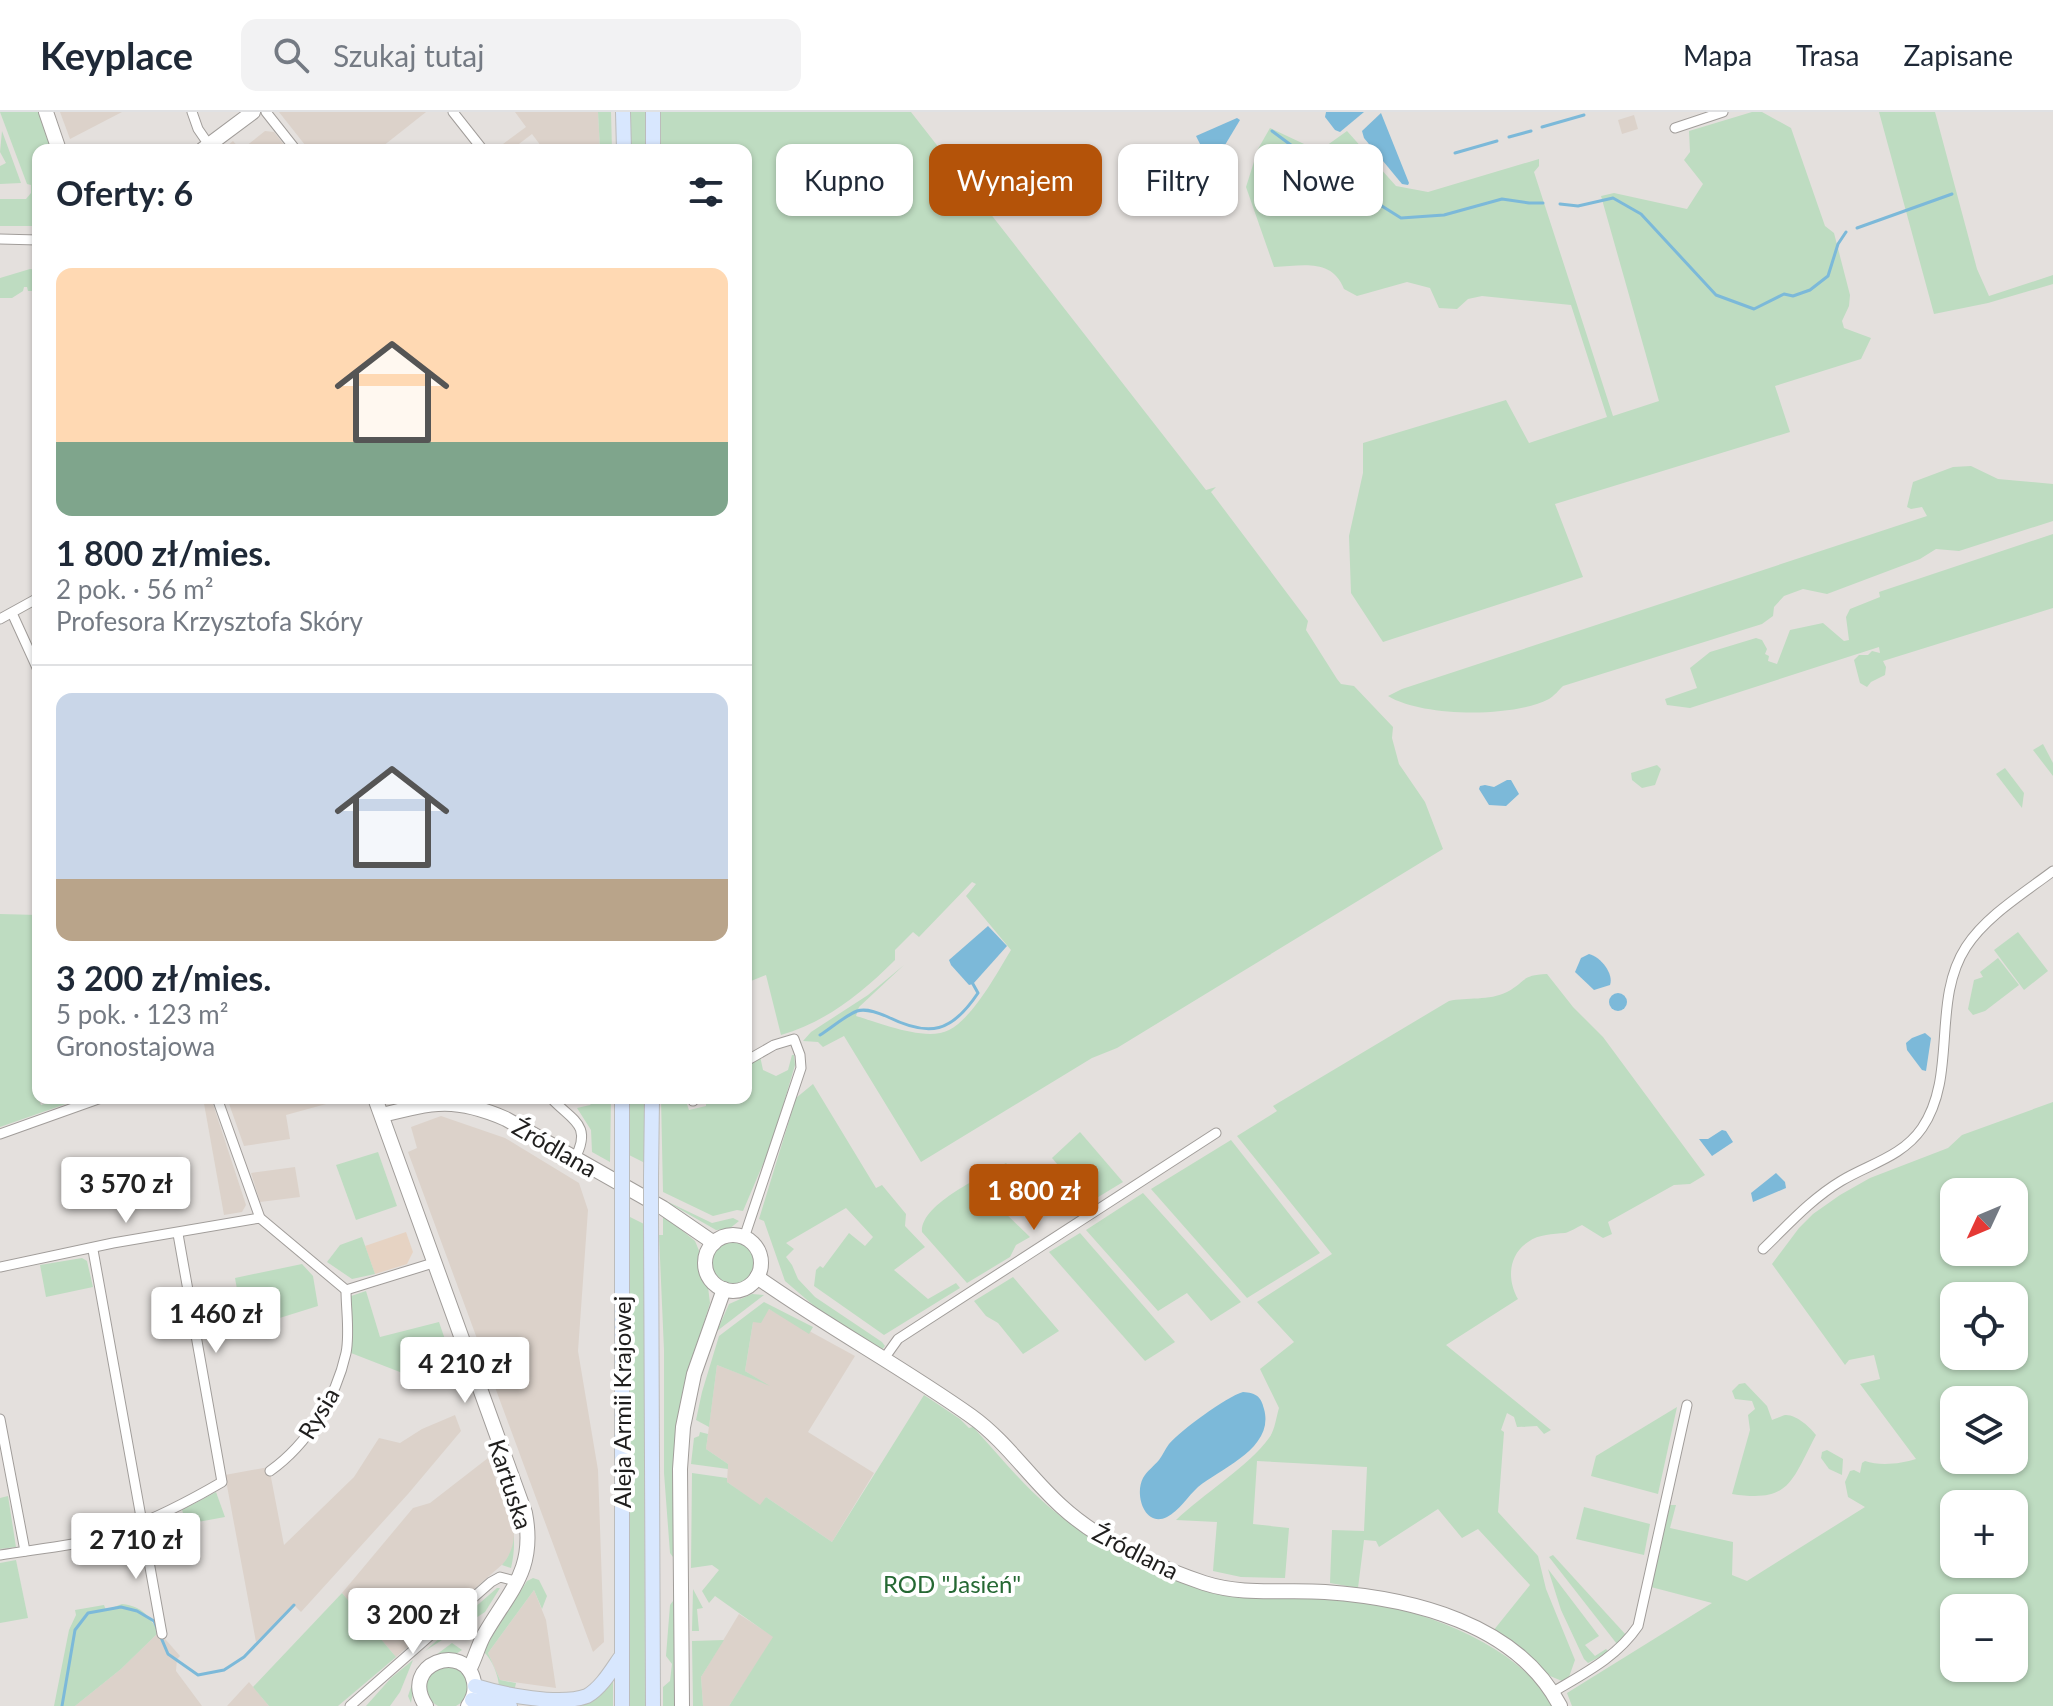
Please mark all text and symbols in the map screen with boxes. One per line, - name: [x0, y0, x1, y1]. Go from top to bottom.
- search box: [241, 19, 801, 91]
- text: Keyplace: [40, 32, 193, 78]
- icon: search: [269, 33, 313, 77]
- text: Szukaj tutaj: [333, 37, 484, 73]
- text: Mapa: [1683, 38, 1752, 72]
- text: Trasa: [1796, 38, 1859, 72]
- text: Zapisane: [1903, 38, 2013, 72]
- chip: Kupno: [776, 144, 913, 216]
- chip: Wynajem: [929, 144, 1102, 216]
- chip: Filtry: [1118, 144, 1238, 216]
- chip: Nowe: [1254, 144, 1383, 216]
- icon: filters: [684, 170, 728, 214]
- text: Oferty: 6: [56, 172, 193, 213]
- icon: home: [320, 320, 464, 464]
- text: 1 800 zł/mies.: [56, 532, 271, 573]
- text: 2 pok. · 56 m²: [56, 573, 213, 605]
- text: Profesora Krzysztofa Skóry: [56, 605, 363, 637]
- icon: home: [320, 745, 464, 889]
- text: 3 200 zł/mies.: [56, 957, 271, 998]
- text: 5 pok. · 123 m²: [56, 998, 228, 1030]
- text: Gronostajowa: [56, 1030, 215, 1062]
- street label: Źródlana: [508, 1111, 602, 1183]
- pin: 3 570 zł: [43, 1157, 209, 1225]
- pin: 1 800 zł: [951, 1164, 1117, 1232]
- text: 3 570 zł: [79, 1167, 173, 1199]
- text: 1 800 zł: [987, 1174, 1081, 1206]
- north arrow: [1940, 1178, 2028, 1266]
- map controls: [1940, 1178, 2028, 1682]
- button: locate: [1940, 1282, 2028, 1370]
- pin: 1 460 zł: [133, 1287, 299, 1355]
- street label: Aleja Armii Krajowej: [607, 1296, 636, 1508]
- text: 1 460 zł: [169, 1297, 263, 1329]
- pin: 4 210 zł: [382, 1337, 548, 1405]
- text: 4 210 zł: [418, 1347, 512, 1379]
- street label: Rysia: [291, 1382, 345, 1444]
- button: layers: [1940, 1386, 2028, 1474]
- street label: Kartuska: [483, 1435, 539, 1533]
- button: +: [1940, 1490, 2028, 1578]
- pin: 2 710 zł: [53, 1513, 219, 1581]
- street label: Źródlana: [1088, 1517, 1184, 1585]
- text: 2 710 zł: [89, 1523, 183, 1555]
- park label: ROD "Jasień": [883, 1569, 1021, 1598]
- pin: 3 200 zł: [330, 1588, 496, 1656]
- button: −: [1940, 1594, 2028, 1682]
- text: 3 200 zł: [366, 1598, 460, 1630]

